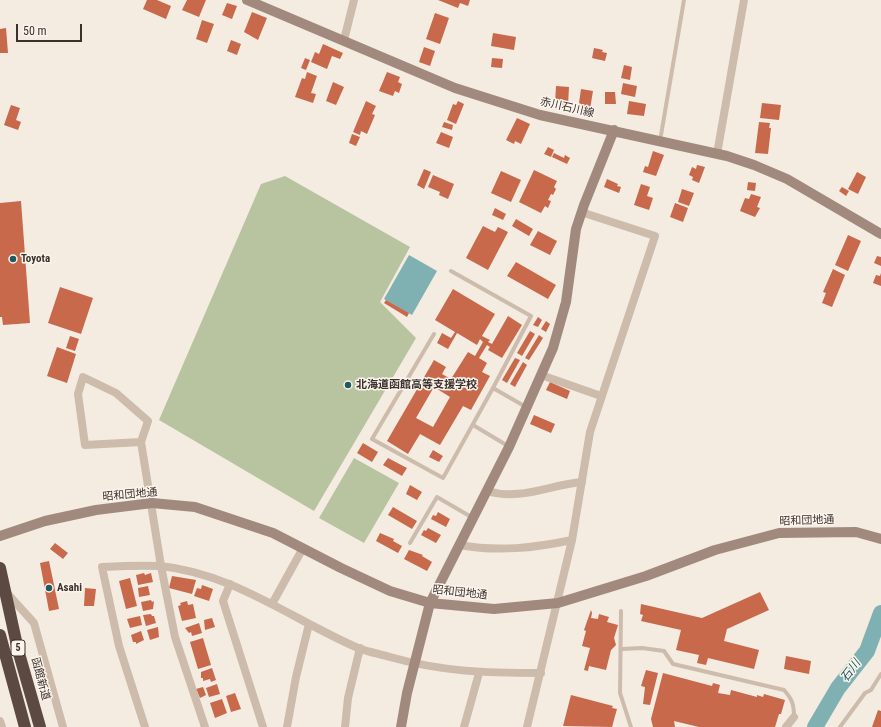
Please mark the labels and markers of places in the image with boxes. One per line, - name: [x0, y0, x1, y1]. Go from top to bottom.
- place label: Toyota: [21, 252, 50, 266]
- marker: Toyota: [8, 254, 18, 264]
- place label: 北海道函館高等支援学校: [356, 378, 477, 392]
- marker: 北海道函館高等支援学校: [343, 380, 353, 390]
- place label: Asahi: [57, 581, 82, 595]
- marker: Asahi: [44, 583, 54, 593]

